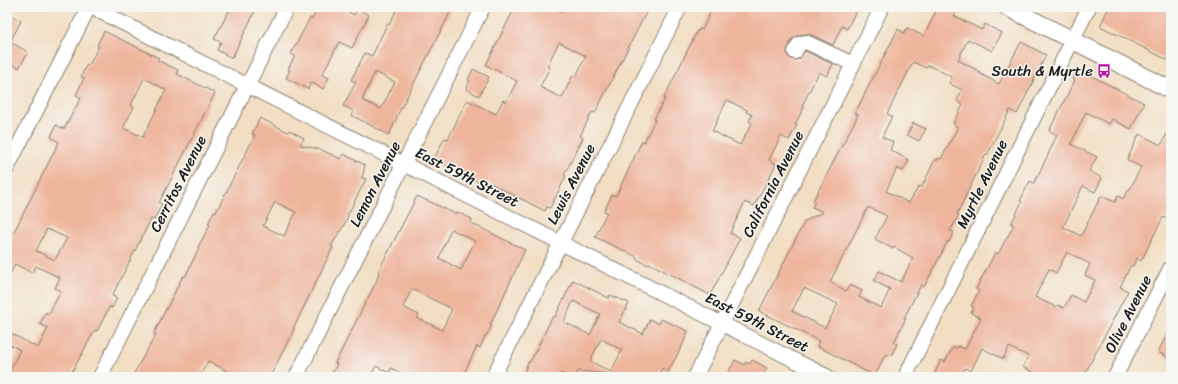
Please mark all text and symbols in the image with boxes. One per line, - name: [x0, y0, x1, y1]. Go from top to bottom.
- place label: South & Myrtle: [992, 58, 1093, 84]
- bus stop icon: South & Myrtle: [1096, 63, 1112, 79]
- street label: California Avenue: [735, 126, 811, 242]
- street label: Cerritos Avenue: [142, 131, 214, 237]
- street label: Myrtle Avenue: [949, 135, 1015, 233]
- street label: Lemon Avenue: [342, 136, 408, 232]
- street label: Lewis Avenue: [539, 139, 603, 229]
- street label: East 59th Street: [411, 140, 524, 215]
- street label: Olive Avenue: [1097, 270, 1159, 358]
- street label: East 59th Street: [701, 285, 814, 360]

